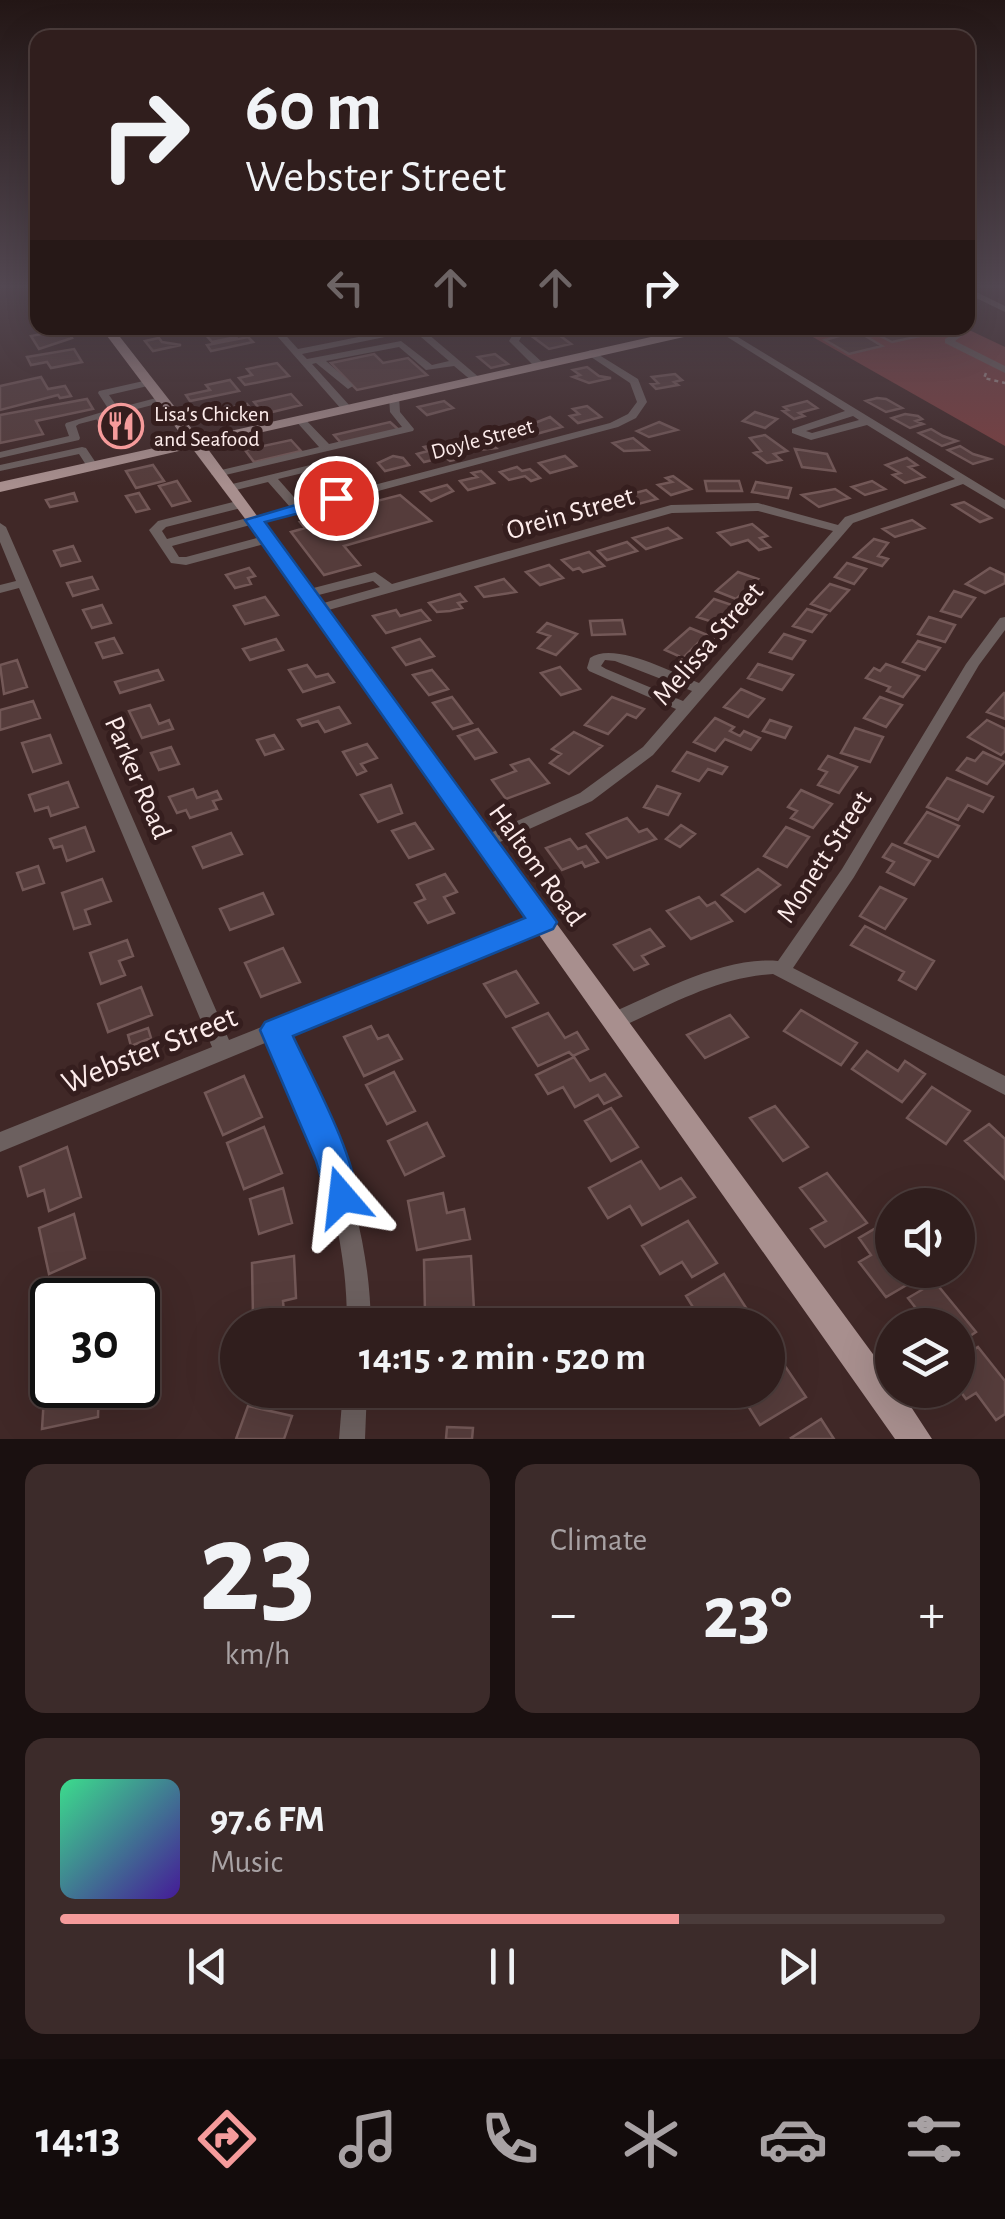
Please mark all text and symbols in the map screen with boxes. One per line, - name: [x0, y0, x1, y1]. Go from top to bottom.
- icon: right: [80, 70, 210, 200]
- text: 60 m: [245, 73, 382, 143]
- text: Webster Street: [245, 155, 506, 200]
- icon: left: [318, 260, 373, 315]
- icon: ahead: [423, 260, 478, 315]
- icon: ahead: [528, 260, 583, 315]
- icon: right: [633, 260, 688, 315]
- restaurant icon: Lisa's Chicken and Seafood: [98, 403, 144, 449]
- place label: Lisa's Chicken and Seafood: [154, 403, 269, 450]
- street label: Doyle Street: [429, 415, 536, 463]
- pin: [294, 456, 379, 541]
- icon: arrive: [309, 471, 364, 526]
- street label: Orein Street: [504, 482, 638, 545]
- street label: Melissa Street: [648, 578, 769, 711]
- street label: Parker Road: [99, 712, 175, 843]
- street label: Monett Street: [772, 786, 878, 928]
- street label: Haltom Road: [483, 799, 590, 931]
- street label: Webster Street: [57, 1000, 241, 1100]
- position arrow: [290, 1145, 394, 1249]
- map controls: [875, 1188, 975, 1408]
- button: sound: [875, 1188, 975, 1288]
- speed limit sign: 30: [30, 1278, 160, 1408]
- button: layers: [875, 1308, 975, 1408]
- text: 14:15 · 2 min · 520 m: [359, 1339, 646, 1377]
- text: 23: [199, 1505, 316, 1635]
- text: Climate: [550, 1524, 647, 1556]
- text: 23°: [703, 1577, 792, 1652]
- text: −: [550, 1587, 576, 1642]
- text: +: [919, 1587, 945, 1642]
- text: km/h: [224, 1638, 291, 1670]
- text: 97.6 FM: [210, 1801, 325, 1839]
- text: Music: [210, 1846, 283, 1878]
- icon: previous: [180, 1939, 235, 1994]
- icon: pause: [475, 1939, 530, 1994]
- icon: next: [770, 1939, 825, 1994]
- icon: directions: [192, 2104, 262, 2174]
- icon: music: [333, 2104, 403, 2174]
- icon: phone: [475, 2104, 545, 2174]
- icon: climate: [616, 2104, 686, 2174]
- icon: car: [758, 2104, 828, 2174]
- icon: filters: [899, 2104, 969, 2174]
- text: 14:13: [36, 2116, 120, 2161]

